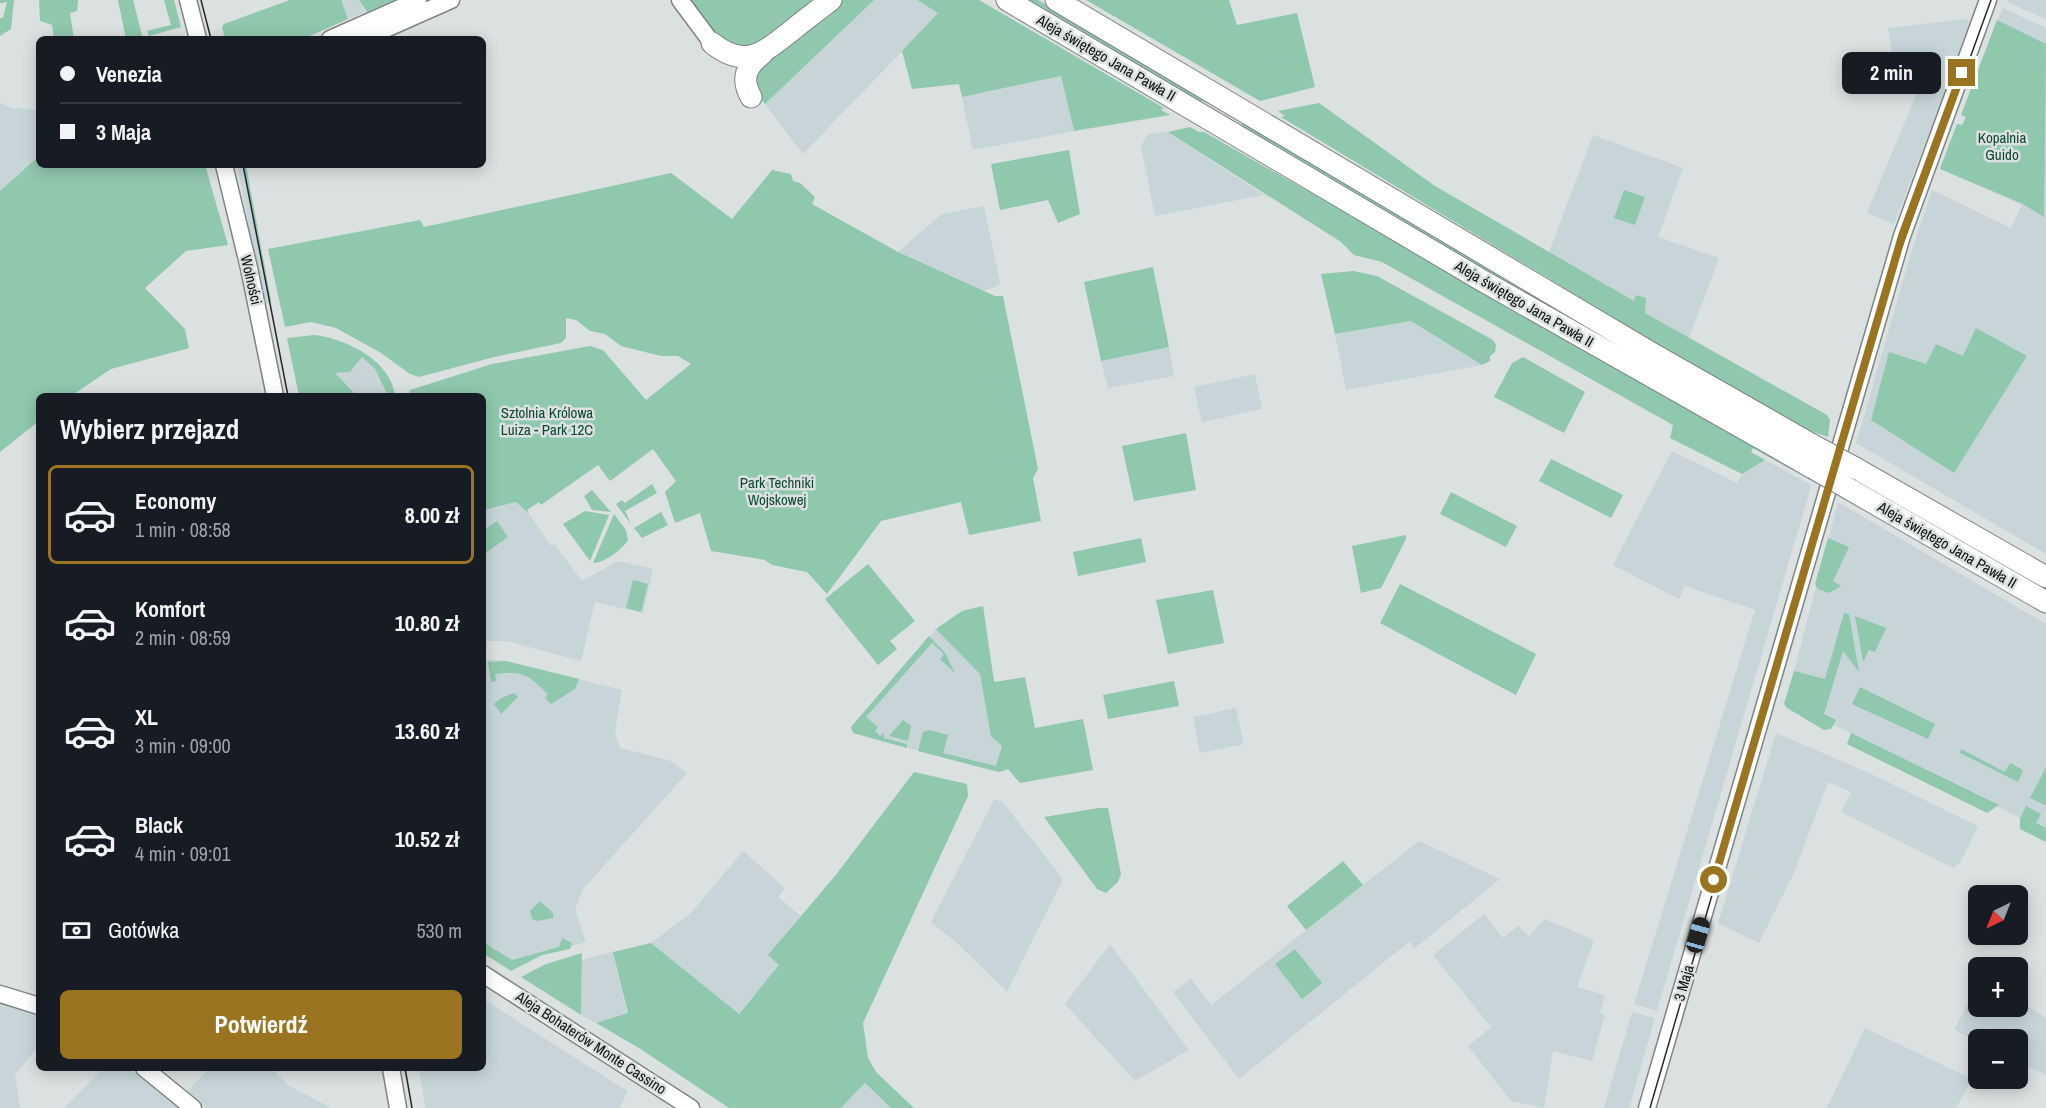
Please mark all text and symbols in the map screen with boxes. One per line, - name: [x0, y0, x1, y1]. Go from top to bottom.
- street label: Aleja świętego Jana Pawła II: [1032, 9, 1180, 106]
- callout: 2 min: [1842, 52, 1941, 94]
- text: Venezia: [96, 59, 162, 89]
- text: 2 min: [1870, 59, 1913, 86]
- route end: [1948, 59, 1975, 86]
- text: 3 Maja: [96, 117, 151, 147]
- park label: Kopalnia Guido: [1978, 127, 2026, 165]
- street label: Wolności: [236, 253, 267, 307]
- street label: Aleja świętego Jana Pawła II: [1450, 255, 1598, 352]
- park label: Sztolnia Królowa Luiza - Park 12C: [501, 402, 593, 440]
- text: Wybierz przejazd: [60, 411, 239, 447]
- park label: Park Techniki Wojskowej: [740, 472, 814, 510]
- text: Economy: [135, 486, 216, 516]
- icon: car: [63, 488, 117, 542]
- street label: Aleja świętego Jana Pawła II: [1873, 496, 2021, 593]
- text: 8.00 zł: [405, 500, 459, 530]
- text: 1 min · 08:58: [135, 516, 231, 543]
- text: Komfort: [135, 594, 205, 624]
- icon: car: [63, 596, 117, 650]
- text: 10.80 zł: [395, 608, 459, 638]
- text: 2 min · 08:59: [135, 624, 231, 651]
- text: XL: [135, 702, 158, 732]
- icon: car: [63, 704, 117, 758]
- text: 13.60 zł: [395, 716, 459, 746]
- text: 3 min · 09:00: [135, 732, 231, 759]
- text: Black: [135, 810, 183, 840]
- icon: car: [63, 812, 117, 866]
- text: 10.52 zł: [395, 824, 459, 854]
- text: 4 min · 09:01: [135, 840, 231, 867]
- route start: [1700, 866, 1727, 893]
- north arrow: [1968, 885, 2028, 945]
- map controls: [1968, 885, 2028, 1089]
- icon: cash: [60, 914, 93, 947]
- text: Gotówka: [108, 915, 179, 945]
- car: [1684, 915, 1712, 955]
- text: 530 m: [416, 917, 462, 944]
- button: +: [1968, 957, 2028, 1017]
- street label: 3 Maja: [1668, 962, 1699, 1004]
- street label: Aleja Bohaterów Monte Cassino: [511, 985, 671, 1099]
- button: Potwierdź: [60, 990, 462, 1059]
- button: −: [1968, 1029, 2028, 1089]

